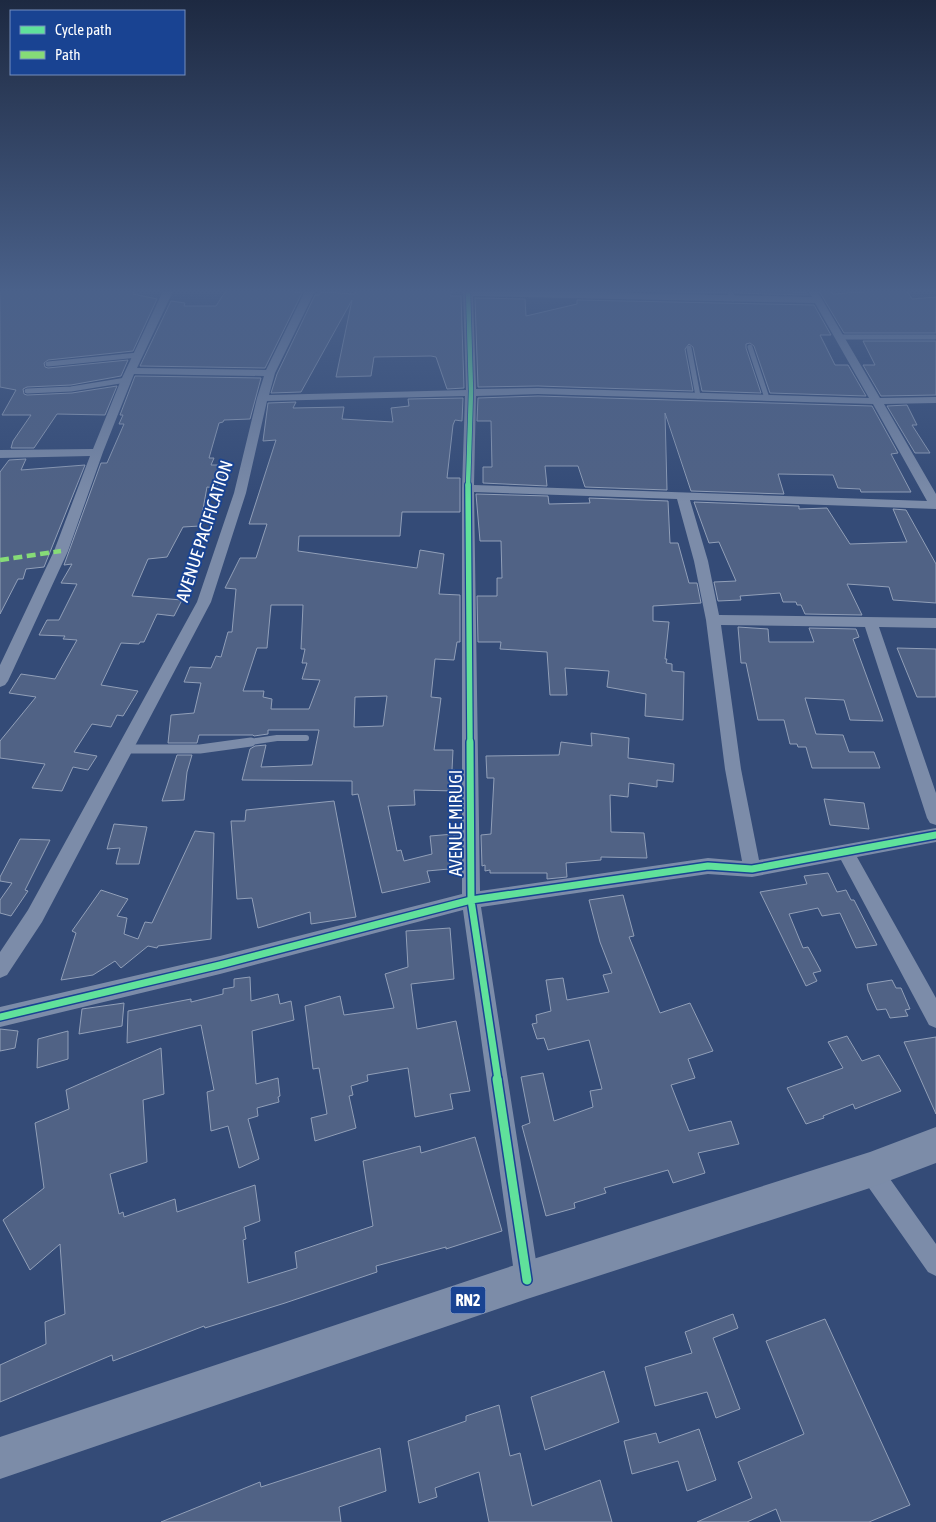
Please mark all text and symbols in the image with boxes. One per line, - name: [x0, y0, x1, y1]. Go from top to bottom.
- legend: [10, 10, 185, 75]
- text: Cycle path: [55, 21, 112, 38]
- text: Path: [55, 46, 81, 63]
- street label: AVENUE PACIFICATION: [171, 458, 237, 604]
- street label: AVENUE MIRUGI: [445, 770, 466, 876]
- road number: RN2: [450, 1286, 486, 1314]

